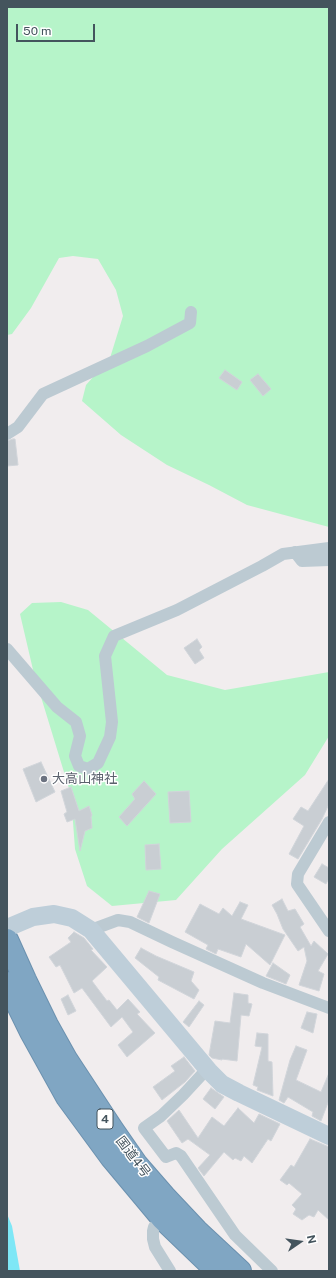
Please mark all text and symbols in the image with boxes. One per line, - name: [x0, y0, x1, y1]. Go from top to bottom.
- scale bar: [18, 16, 97, 42]
- text: 50 m: [23, 24, 51, 38]
- place label: 大高山神社: [52, 771, 117, 787]
- marker: 大高山神社: [39, 774, 49, 784]
- road number: 4: [97, 1109, 113, 1129]
- street label: 国道4号: [113, 1133, 153, 1181]
- north arrow: [280, 1222, 320, 1262]
- text: N: [305, 1234, 319, 1245]

